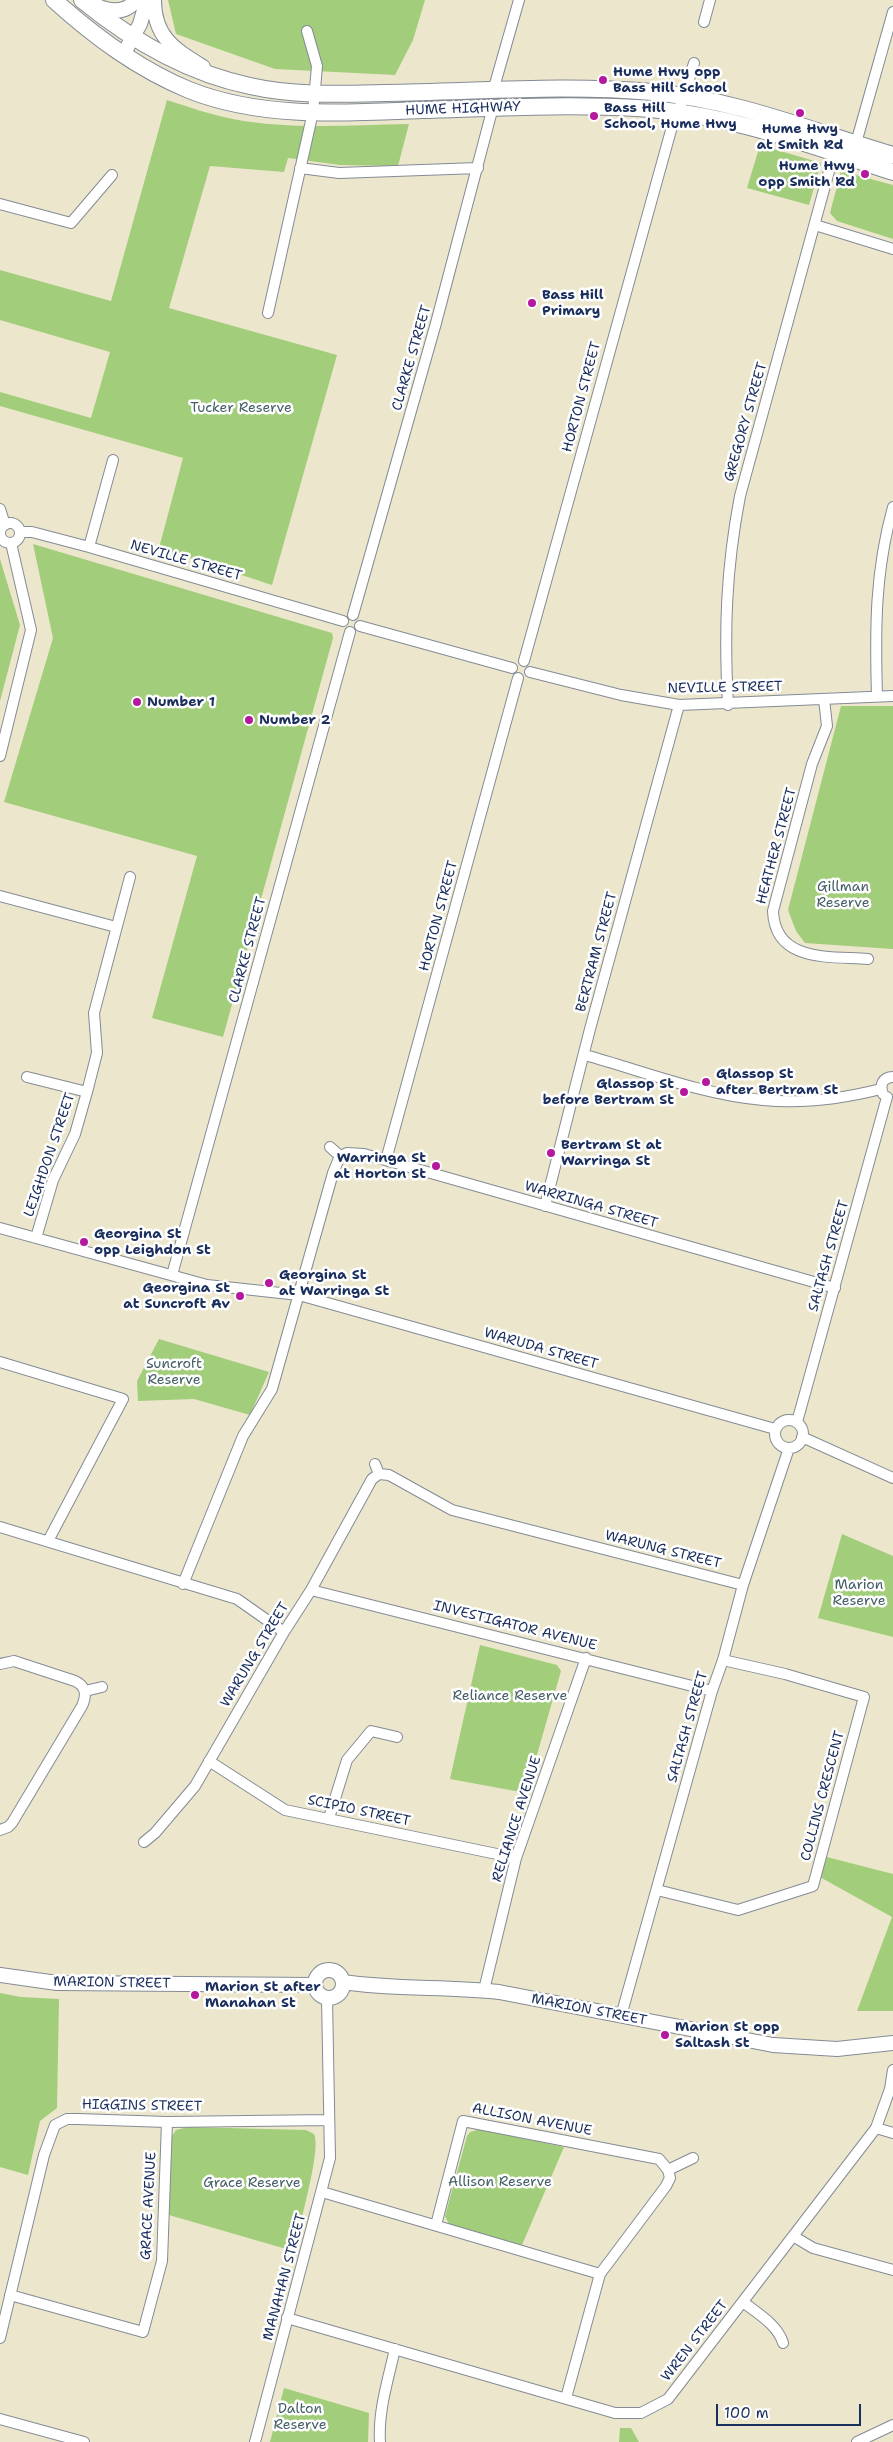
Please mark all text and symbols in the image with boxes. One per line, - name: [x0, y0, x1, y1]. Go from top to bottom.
- place label: Hume Hwy opp Bass Hill School: [613, 64, 727, 96]
- marker: Hume Hwy opp Bass Hill School: [597, 74, 609, 86]
- street label: HUME HIGHWAY: [405, 99, 521, 119]
- place label: Bass Hill School, Hume Hwy: [604, 100, 737, 132]
- marker: Hume Hwy at Smith Rd: [794, 107, 806, 119]
- marker: Bass Hill School, Hume Hwy: [588, 110, 600, 122]
- place label: Hume Hwy at Smith Rd: [757, 121, 843, 154]
- place label: Hume Hwy opp Smith Rd: [758, 158, 855, 190]
- marker: Hume Hwy opp Smith Rd: [859, 168, 871, 180]
- place label: Bass Hill Primary: [542, 287, 604, 320]
- marker: Bass Hill Primary: [526, 297, 538, 309]
- street label: CLARKE STREET: [389, 303, 435, 413]
- street label: HORTON STREET: [559, 340, 605, 454]
- street label: GREGORY STREET: [721, 360, 771, 484]
- park label: Tucker Reserve: [190, 400, 292, 416]
- street label: NEVILLE STREET: [128, 537, 244, 585]
- street label: NEVILLE STREET: [667, 679, 783, 697]
- place label: Number 1: [147, 694, 215, 710]
- marker: Number 1: [131, 696, 143, 708]
- place label: Number 2: [259, 712, 331, 728]
- marker: Number 2: [243, 714, 255, 726]
- street label: HEATHER STREET: [753, 786, 801, 906]
- street label: HORTON STREET: [416, 859, 462, 973]
- park label: Gillman Reserve: [816, 879, 870, 912]
- street label: BERTRAM STREET: [573, 890, 621, 1014]
- street label: CLARKE STREET: [226, 895, 270, 1005]
- place label: Glassop St after Bertram St: [716, 1066, 838, 1098]
- place label: Glassop St before Bertram St: [543, 1076, 674, 1108]
- marker: Glassop St after Bertram St: [700, 1076, 712, 1088]
- marker: Glassop St before Bertram St: [678, 1086, 690, 1098]
- street label: LEIGHDON STREET: [21, 1091, 79, 1219]
- place label: Bertram St at Warringa St: [561, 1137, 662, 1170]
- marker: Bertram St at Warringa St: [545, 1147, 557, 1159]
- place label: Warringa St at Horton St: [334, 1150, 426, 1182]
- marker: Warringa St at Horton St: [430, 1160, 442, 1172]
- street label: WARRINGA STREET: [522, 1178, 660, 1232]
- street label: SALTASH STREET: [805, 1198, 853, 1314]
- place label: Georgina St opp Leighdon St: [94, 1226, 211, 1258]
- marker: Georgina St opp Leighdon St: [78, 1236, 90, 1248]
- place label: Georgina St at Warringa St: [279, 1267, 389, 1300]
- marker: Georgina St at Warringa St: [263, 1277, 275, 1289]
- place label: Georgina St at Suncroft Av: [123, 1280, 230, 1312]
- marker: Georgina St at Suncroft Av: [234, 1290, 246, 1302]
- street label: WARUDA STREET: [482, 1325, 600, 1373]
- park label: Suncroft Reserve: [146, 1356, 202, 1388]
- street label: WARUNG STREET: [603, 1527, 723, 1573]
- park label: Marion Reserve: [832, 1577, 886, 1610]
- street label: INVESTIGATOR AVENUE: [432, 1598, 598, 1654]
- street label: WARUNG STREET: [217, 1599, 293, 1711]
- street label: SALTASH STREET: [664, 1669, 712, 1785]
- park label: Reliance Reserve: [453, 1688, 567, 1704]
- street label: COLLINS CRESCENT: [798, 1729, 848, 1863]
- street label: RELIANCE AVENUE: [489, 1754, 545, 1884]
- street label: SCIPIO STREET: [306, 1792, 412, 1830]
- street label: MARION STREET: [53, 1974, 171, 1992]
- place label: Marion St after Manahan St: [205, 1979, 321, 2011]
- marker: Marion St after Manahan St: [189, 1989, 201, 2001]
- street label: MARION STREET: [530, 1991, 648, 2029]
- place label: Marion St opp Saltash St: [675, 2019, 779, 2052]
- marker: Marion St opp Saltash St: [659, 2029, 671, 2041]
- street label: HIGGINS STREET: [82, 2097, 202, 2115]
- street label: ALLISON AVENUE: [471, 2100, 593, 2140]
- street label: GRACE AVENUE: [138, 2151, 160, 2261]
- park label: Allison Reserve: [448, 2174, 552, 2190]
- park label: Grace Reserve: [203, 2175, 301, 2191]
- street label: MANAHAN STREET: [260, 2211, 310, 2343]
- street label: WREN STREET: [658, 2297, 732, 2385]
- scale bar: [718, 2394, 863, 2426]
- park label: Dalton Reserve: [273, 2401, 327, 2434]
- text: 100 m: [724, 2403, 769, 2423]

